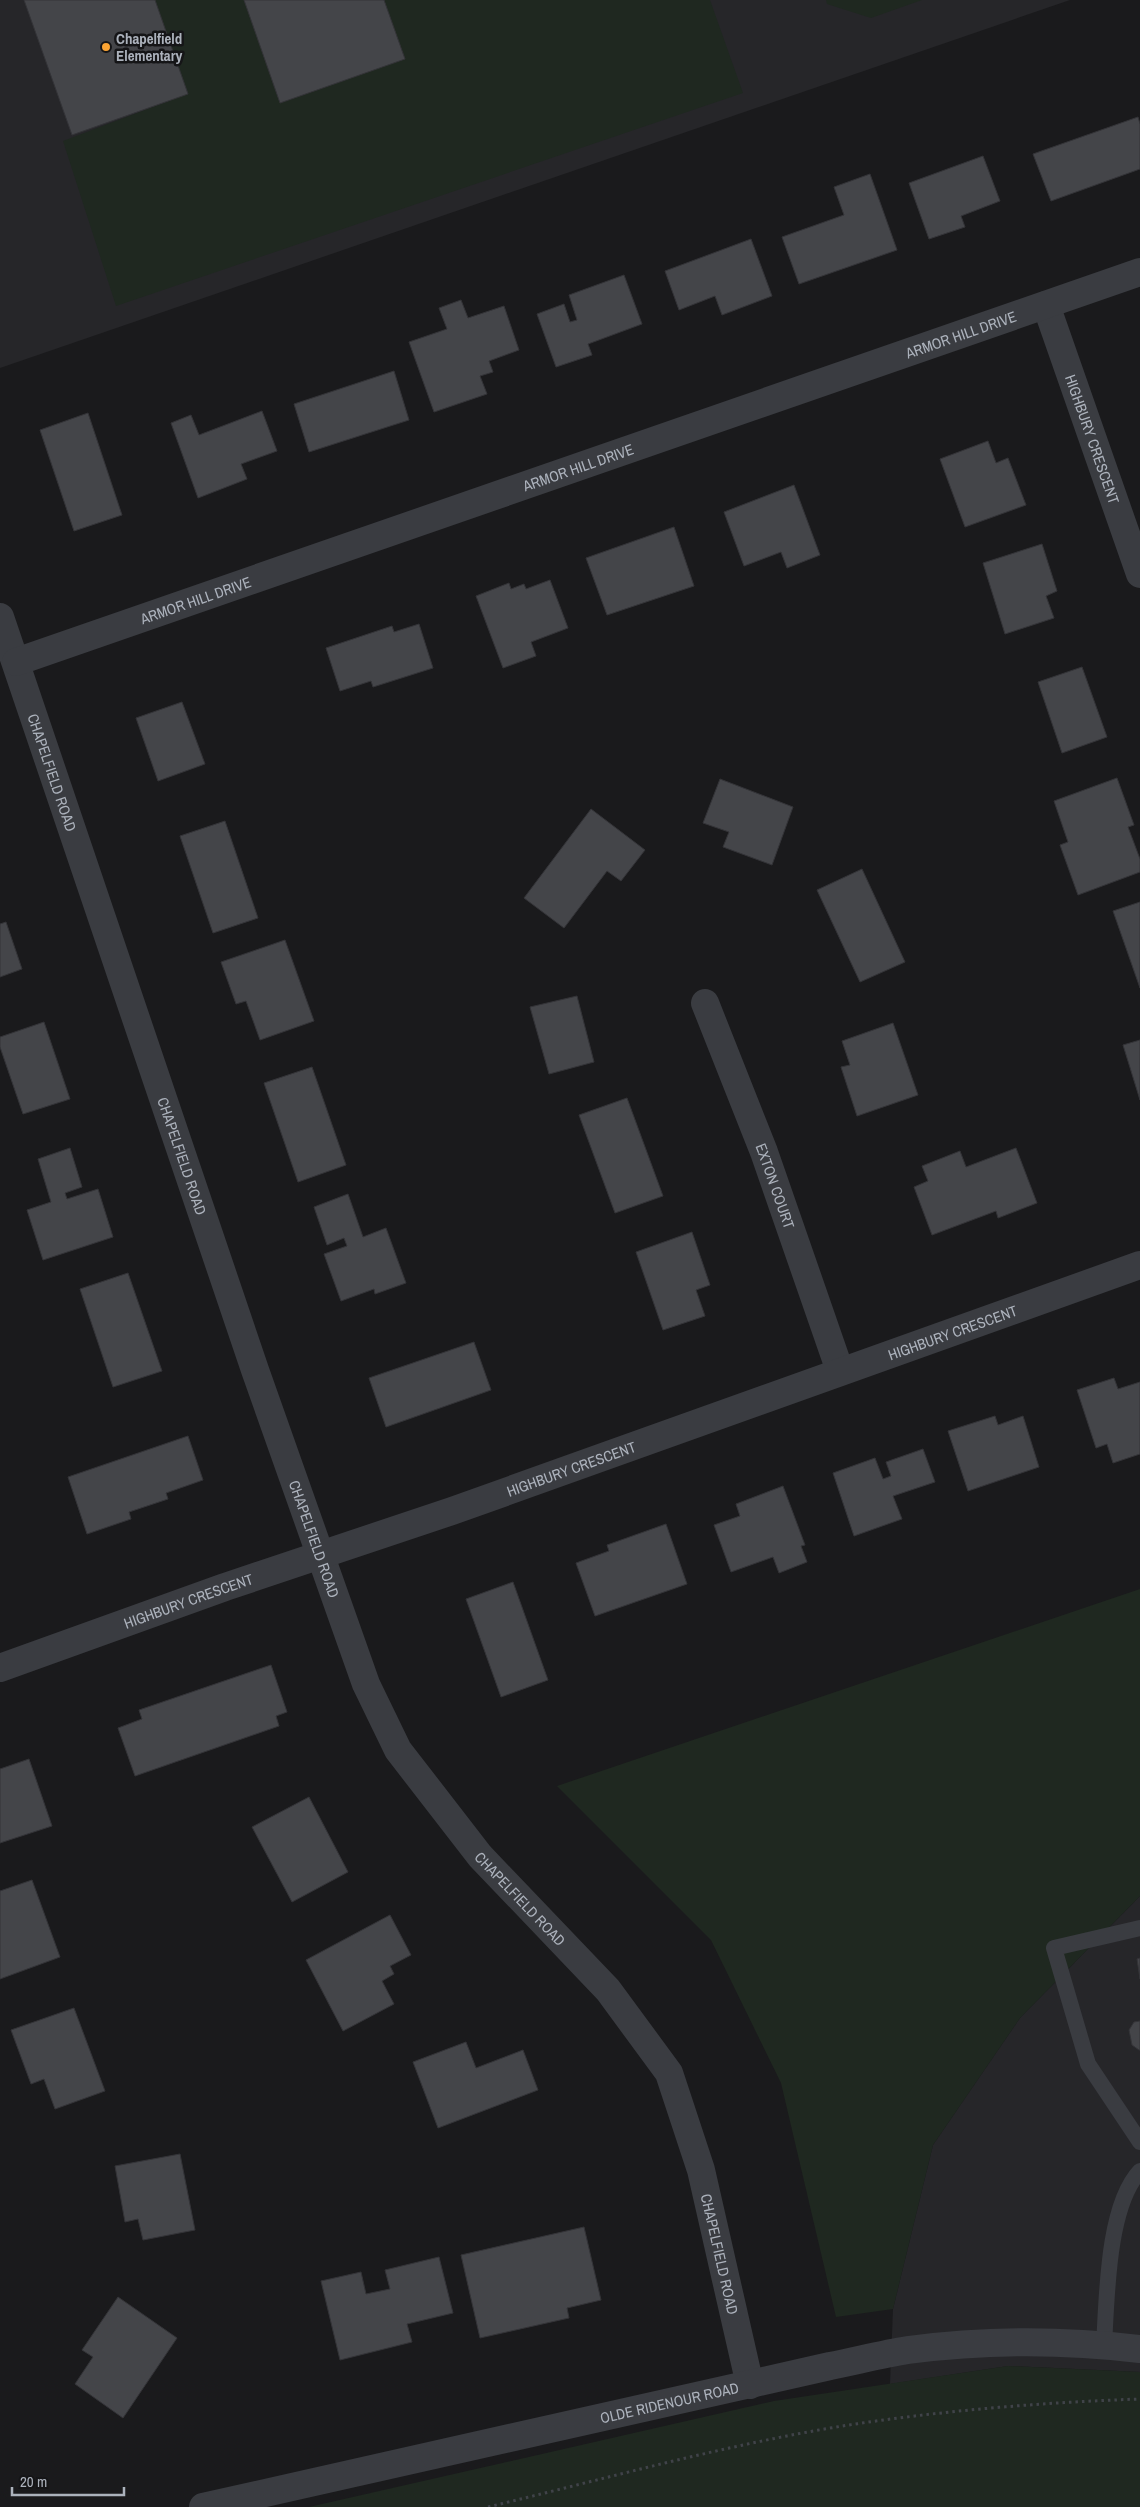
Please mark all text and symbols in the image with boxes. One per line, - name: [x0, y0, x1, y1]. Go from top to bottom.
- place label: Chapelfield Elementary: [116, 28, 182, 66]
- marker: Chapelfield Elementary: [100, 41, 112, 53]
- street label: ARMOR HILL DRIVE: [902, 305, 1019, 363]
- street label: HIGHBURY CRESCENT: [1061, 372, 1125, 507]
- street label: ARMOR HILL DRIVE: [519, 438, 636, 496]
- street label: ARMOR HILL DRIVE: [136, 571, 254, 629]
- street label: CHAPELFIELD ROAD: [23, 711, 82, 834]
- street label: CHAPELFIELD ROAD: [153, 1094, 212, 1218]
- street label: EXTON COURT: [751, 1140, 800, 1232]
- street label: HIGHBURY CRESCENT: [885, 1299, 1020, 1365]
- street label: HIGHBURY CRESCENT: [504, 1436, 639, 1501]
- street label: CHAPELFIELD ROAD: [284, 1477, 345, 1600]
- street label: HIGHBURY CRESCENT: [121, 1568, 256, 1633]
- street label: CHAPELFIELD ROAD: [470, 1847, 571, 1950]
- street label: CHAPELFIELD ROAD: [696, 2192, 744, 2316]
- street label: OLDE RIDENOUR ROAD: [598, 2376, 741, 2428]
- scale bar: [12, 2464, 125, 2496]
- text: 20 m: [20, 2471, 47, 2492]

